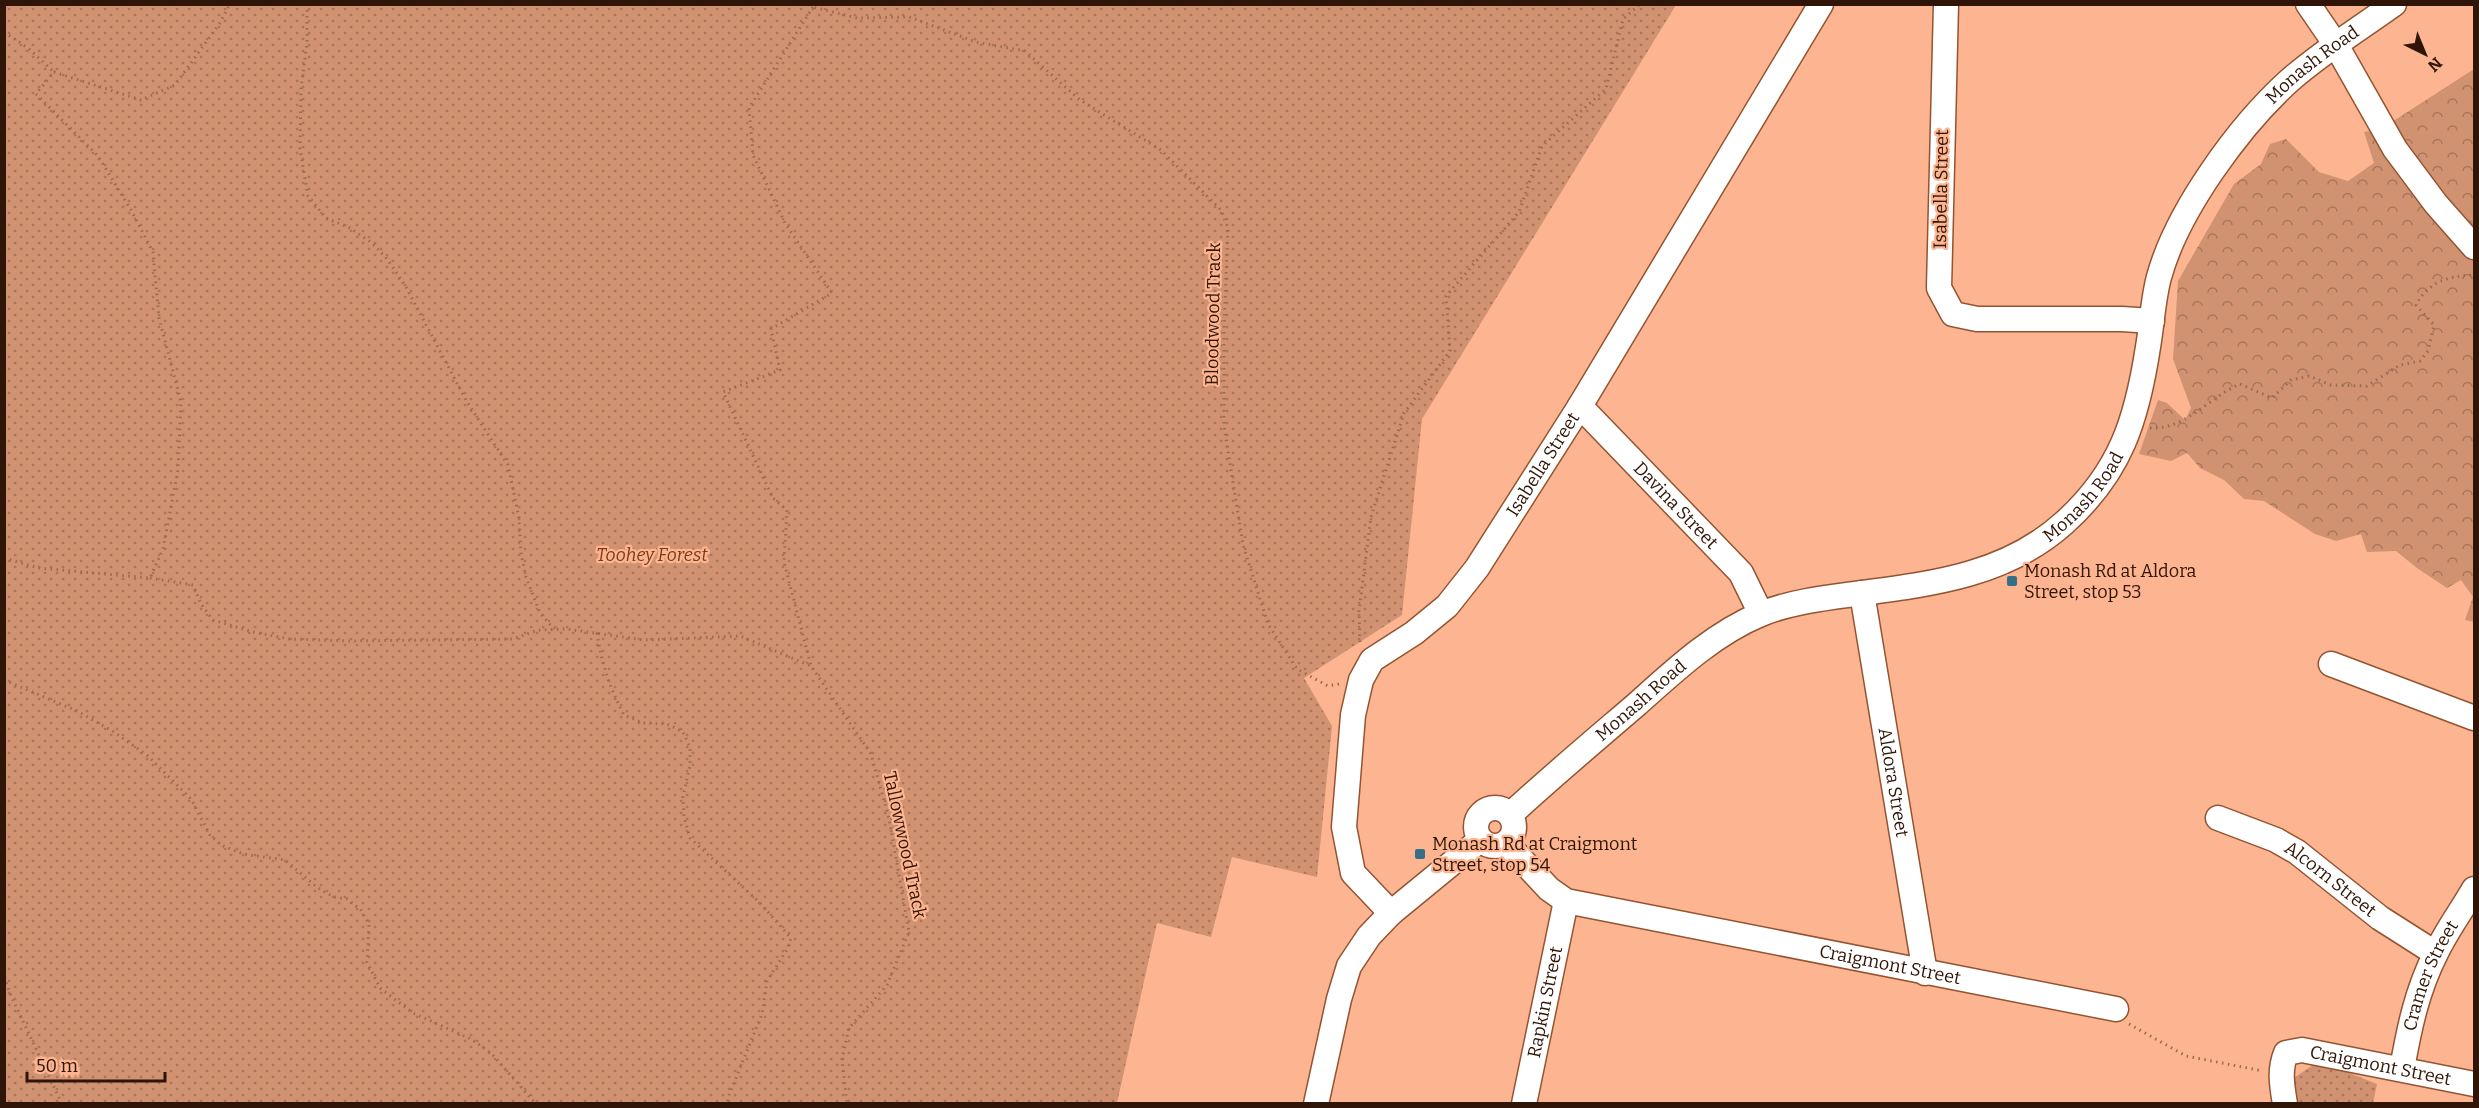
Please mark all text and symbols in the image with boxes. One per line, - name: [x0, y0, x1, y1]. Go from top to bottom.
- street label: Monash Road: [2261, 21, 2363, 108]
- north arrow: [2395, 24, 2455, 84]
- text: N: [2424, 53, 2446, 76]
- street label: Isabella Street: [1929, 129, 1953, 249]
- street label: Bloodwood Track: [1201, 241, 1225, 386]
- street label: Isabella Street: [1502, 408, 1584, 521]
- street label: Monash Road: [2039, 448, 2128, 547]
- street label: Davina Street: [1629, 457, 1723, 554]
- park label: Toohey Forest: [596, 544, 708, 566]
- place label: Monash Rd at Aldora Street, stop 53: [2024, 560, 2197, 603]
- marker: Monash Rd at Aldora Street, stop 53: [2005, 574, 2019, 588]
- street label: Monash Road: [1591, 655, 1691, 746]
- street label: Aldora Street: [1874, 726, 1913, 839]
- street label: Tallowwood Track: [879, 769, 932, 921]
- place label: Monash Rd at Craigmont Street, stop 54: [1432, 833, 1638, 876]
- street label: Alcorn Street: [2281, 836, 2381, 922]
- marker: Monash Rd at Craigmont Street, stop 54: [1413, 847, 1427, 861]
- street label: Cramer Street: [2399, 916, 2463, 1033]
- street label: Craigmont Street: [1817, 940, 1963, 989]
- street label: Rapkin Street: [1523, 944, 1567, 1060]
- street label: Craigmont Street: [2308, 1041, 2453, 1090]
- scale bar: [27, 1045, 165, 1083]
- text: 50 m: [36, 1055, 78, 1077]

